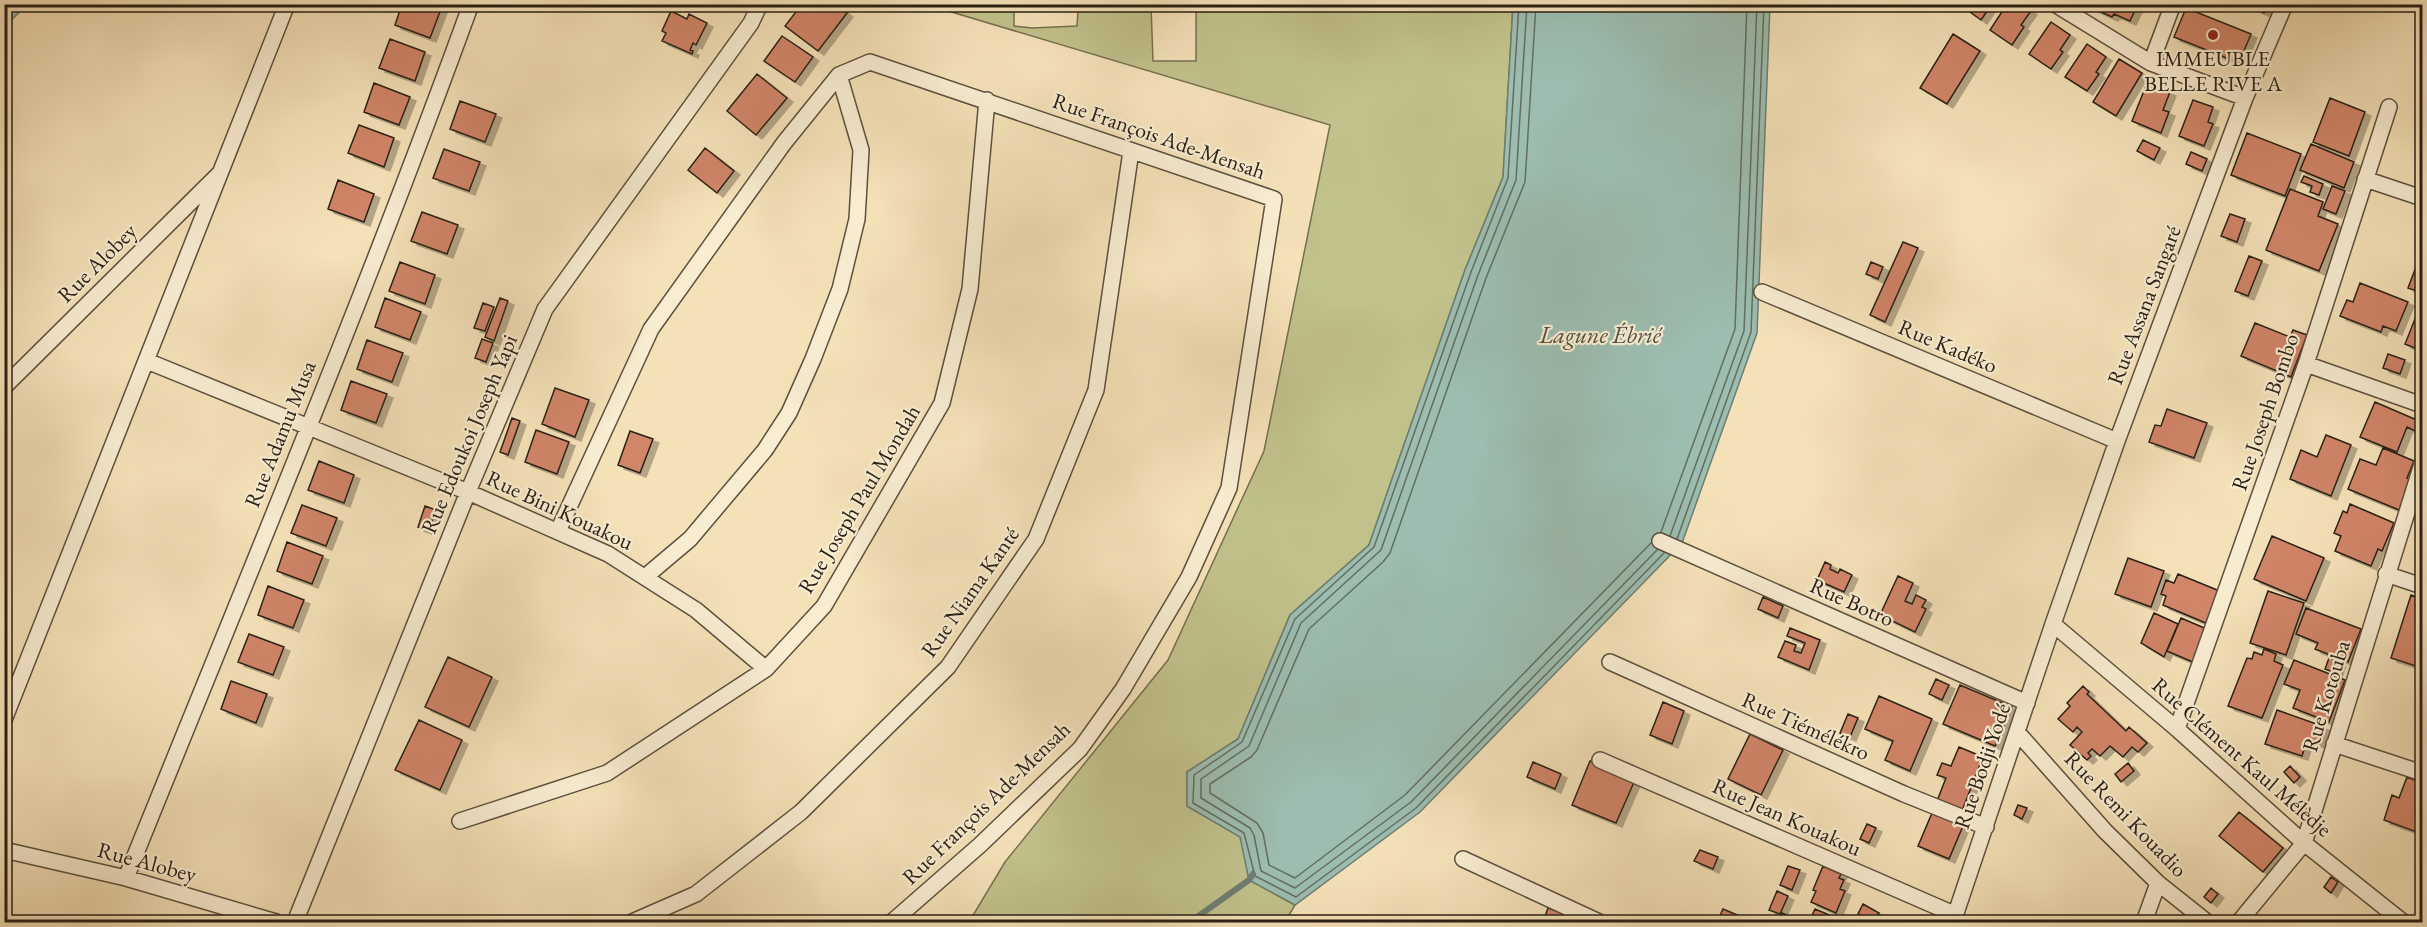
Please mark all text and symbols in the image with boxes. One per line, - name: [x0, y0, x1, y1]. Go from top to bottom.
- marker: IMMEUBLE BELLE RIVE A: [2206, 28, 2220, 42]
- place label: IMMEUBLE BELLE RIVE A: [2144, 44, 2283, 98]
- street label: Rue François Ade-Mensah: [1049, 86, 1269, 186]
- street label: Rue Alobey: [51, 217, 143, 309]
- street label: Rue Assana Sangaré: [2100, 221, 2188, 389]
- street label: Rue Kadéko: [1894, 312, 2002, 380]
- water label: Lagune Ébrié: [1538, 319, 1663, 350]
- street label: Rue Edoukoi Joseph Yapi: [414, 330, 524, 538]
- street label: Rue Joseph Bombo: [2225, 330, 2305, 494]
- street label: Rue Adamu Musa: [237, 356, 323, 512]
- street label: Rue Joseph Paul Mondah: [791, 399, 927, 599]
- street label: Rue Bini Kouakou: [482, 463, 639, 557]
- street label: Rue Niama Kanté: [914, 521, 1026, 663]
- street label: Rue Botro: [1805, 571, 1899, 633]
- street label: Rue Kotouba: [2295, 636, 2357, 755]
- street label: Rue Clément Kaul Mélèdje: [2146, 671, 2338, 844]
- street label: Rue Tiémélékro: [1737, 685, 1875, 767]
- street label: Rue Bodji Yodé: [1947, 699, 2017, 833]
- street label: Rue François Ade-Mensah: [896, 715, 1076, 891]
- street label: Rue Remi Kouadio: [2058, 745, 2194, 884]
- street label: Rue Jean Kouakou: [1708, 771, 1866, 863]
- street label: Rue Alobey: [94, 835, 200, 889]

